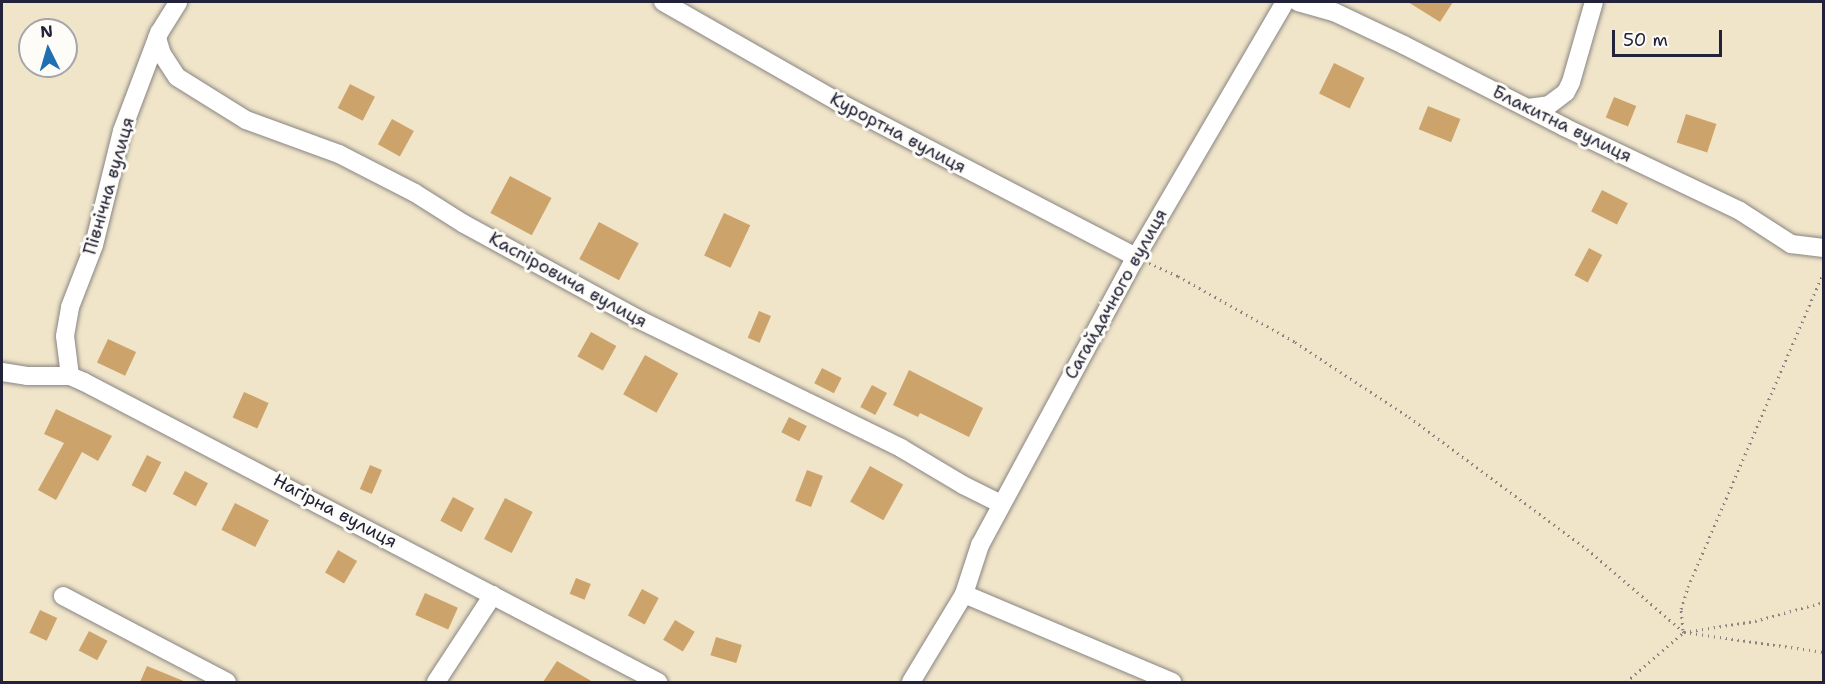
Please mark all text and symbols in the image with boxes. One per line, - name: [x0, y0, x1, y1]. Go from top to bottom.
- north arrow: [18, 18, 78, 78]
- scale bar: [1615, 18, 1724, 56]
- text: N: [39, 21, 54, 43]
- text: 50 m: [1623, 28, 1668, 52]
- street label: Блакитна вулиця: [1489, 81, 1635, 167]
- street label: Курортна вулиця: [826, 88, 970, 178]
- street label: Північна вулиця: [79, 115, 139, 257]
- street label: Сагайдачного вулиця: [1060, 205, 1172, 383]
- street label: Каспіровича вулиця: [485, 227, 651, 333]
- street label: Нагірна вулиця: [269, 469, 401, 553]

